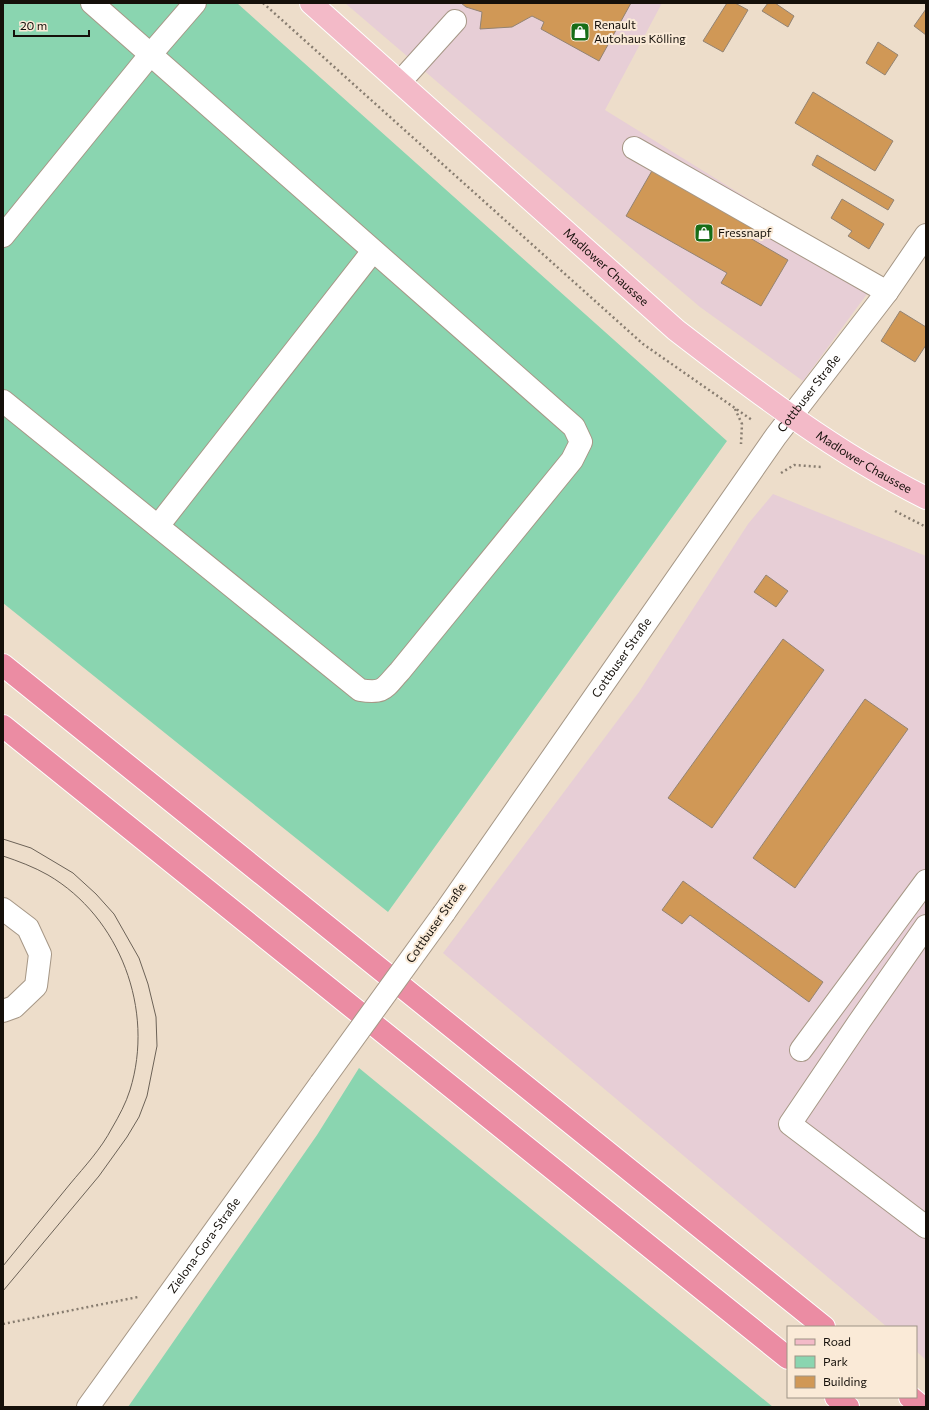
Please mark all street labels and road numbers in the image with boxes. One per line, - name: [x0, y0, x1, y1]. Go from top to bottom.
- street label: Madlower Chaussee: [561, 225, 652, 308]
- street label: Cottbuser Straße: [774, 351, 842, 434]
- street label: Madlower Chaussee: [814, 427, 914, 495]
- street label: Cottbuser Straße: [588, 614, 654, 700]
- street label: Cottbuser Straße: [402, 880, 468, 965]
- street label: Zielona-Gora-Straße: [164, 1194, 242, 1295]

